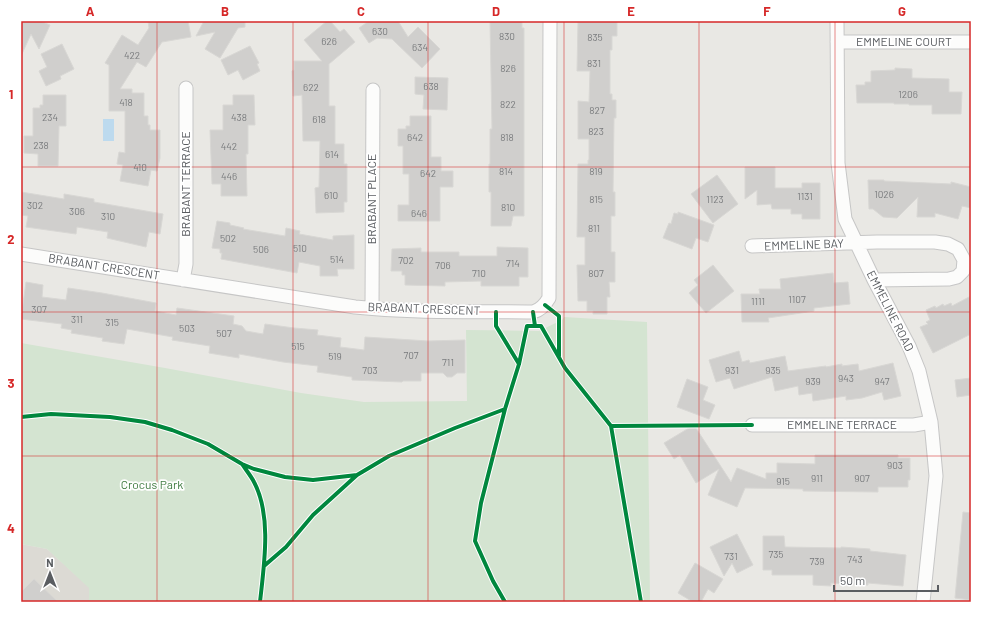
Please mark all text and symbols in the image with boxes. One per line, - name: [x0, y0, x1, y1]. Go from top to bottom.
- text: A: [86, 3, 95, 19]
- text: B: [221, 3, 229, 19]
- text: C: [357, 3, 365, 19]
- text: D: [492, 3, 500, 19]
- text: E: [627, 3, 635, 19]
- text: F: [763, 3, 771, 19]
- text: G: [898, 3, 906, 19]
- house number: 630: [372, 25, 388, 37]
- house number: 830: [499, 30, 515, 42]
- house number: 835: [587, 31, 603, 43]
- street label: EMMELINE COURT: [856, 34, 952, 48]
- house number: 626: [321, 35, 337, 47]
- house number: 634: [412, 41, 428, 53]
- house number: 422: [124, 49, 140, 61]
- house number: 831: [587, 57, 601, 69]
- house number: 826: [500, 62, 516, 74]
- house number: 638: [423, 80, 439, 92]
- house number: 622: [303, 81, 319, 93]
- text: 1: [9, 86, 13, 102]
- house number: 1206: [898, 88, 918, 100]
- house number: 418: [119, 96, 133, 108]
- house number: 822: [500, 98, 516, 110]
- house number: 827: [589, 104, 605, 116]
- house number: 234: [42, 111, 58, 123]
- house number: 438: [231, 111, 247, 123]
- house number: 618: [312, 113, 326, 125]
- house number: 823: [588, 125, 604, 137]
- street label: BRABANT TERRACE: [178, 131, 192, 237]
- house number: 642: [407, 131, 423, 143]
- house number: 818: [500, 131, 514, 143]
- house number: 238: [33, 139, 49, 151]
- house number: 442: [221, 140, 237, 152]
- house number: 614: [325, 148, 339, 160]
- street label: BRABANT PLACE: [364, 154, 378, 244]
- house number: 410: [133, 161, 147, 173]
- house number: 814: [499, 165, 513, 177]
- house number: 819: [589, 165, 603, 177]
- house number: 642: [420, 167, 436, 179]
- house number: 446: [221, 170, 237, 182]
- house number: 1026: [874, 188, 894, 200]
- house number: 610: [324, 189, 338, 201]
- house number: 1131: [797, 190, 813, 202]
- house number: 815: [589, 193, 603, 205]
- house number: 1123: [706, 193, 724, 205]
- house number: 302: [27, 199, 43, 211]
- house number: 810: [501, 201, 515, 213]
- house number: 306: [69, 205, 85, 217]
- house number: 646: [411, 207, 427, 219]
- house number: 310: [101, 210, 115, 222]
- house number: 811: [588, 222, 600, 234]
- text: 2: [7, 231, 15, 247]
- house number: 502: [220, 232, 236, 244]
- street label: EMMELINE BAY: [764, 236, 844, 252]
- house number: 510: [293, 242, 307, 254]
- house number: 506: [253, 243, 269, 255]
- street label: BRABANT CRESCENT: [47, 250, 161, 282]
- house number: 514: [330, 253, 344, 265]
- house number: 702: [398, 254, 414, 266]
- house number: 714: [506, 257, 520, 269]
- house number: 706: [435, 259, 451, 271]
- house number: 710: [472, 267, 486, 279]
- house number: 807: [588, 267, 604, 279]
- street label: EMMELINE ROAD: [865, 268, 917, 353]
- house number: 1107: [788, 293, 806, 305]
- house number: 1111: [751, 295, 765, 307]
- street label: BRABANT CRESCENT: [367, 299, 481, 317]
- house number: 307: [31, 303, 47, 315]
- house number: 311: [71, 313, 83, 325]
- house number: 315: [105, 316, 119, 328]
- house number: 503: [179, 322, 195, 334]
- house number: 507: [216, 327, 232, 339]
- house number: 515: [291, 340, 305, 352]
- house number: 707: [403, 349, 419, 361]
- house number: 519: [328, 350, 342, 362]
- house number: 711: [442, 356, 454, 368]
- house number: 703: [362, 364, 378, 376]
- house number: 931: [725, 364, 739, 376]
- house number: 935: [765, 364, 781, 376]
- house number: 943: [838, 372, 854, 384]
- text: 3: [7, 375, 15, 391]
- house number: 939: [805, 375, 821, 387]
- house number: 947: [874, 375, 890, 387]
- street label: EMMELINE TERRACE: [787, 417, 897, 431]
- house number: 903: [887, 459, 903, 471]
- house number: 911: [811, 472, 823, 484]
- house number: 907: [854, 472, 870, 484]
- house number: 915: [776, 475, 790, 487]
- park label: Crocus Park: [121, 477, 183, 491]
- text: 4: [7, 520, 15, 536]
- house number: 735: [768, 548, 784, 560]
- house number: 731: [724, 550, 738, 562]
- north arrow: [30, 553, 70, 593]
- house number: 743: [847, 553, 863, 565]
- house number: 739: [809, 555, 825, 567]
- text: N: [46, 556, 54, 569]
- scale bar: [834, 567, 938, 593]
- text: 50 m: [840, 573, 865, 587]

